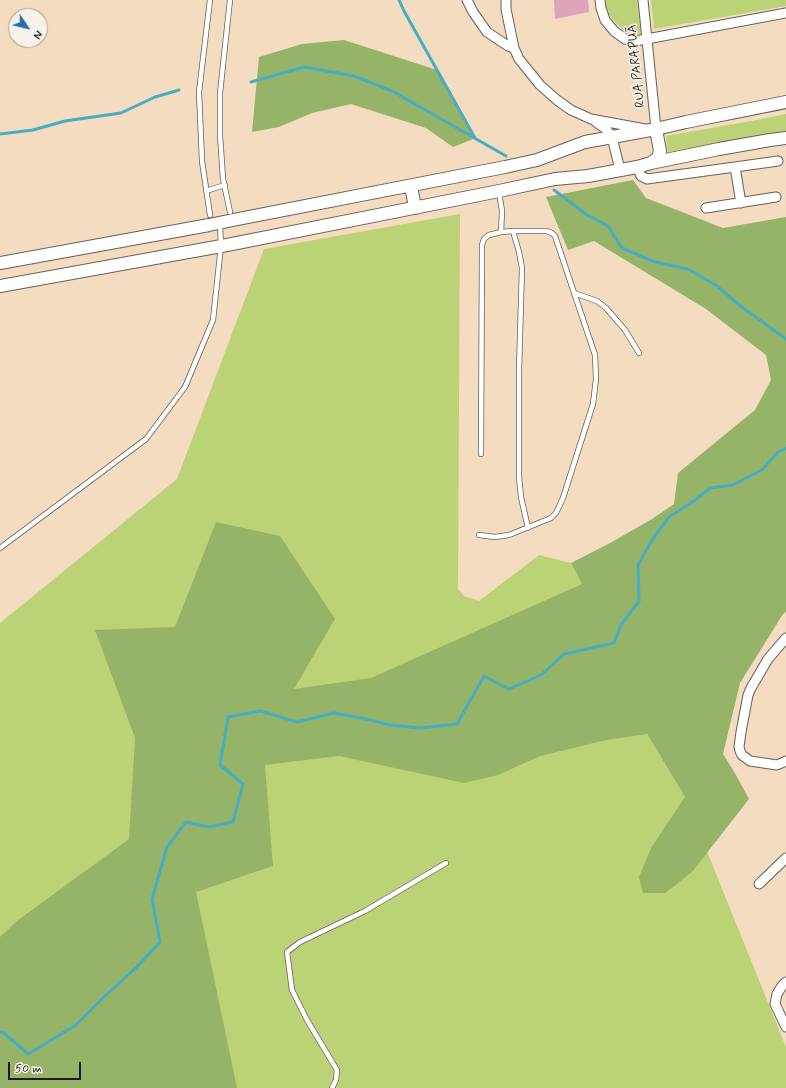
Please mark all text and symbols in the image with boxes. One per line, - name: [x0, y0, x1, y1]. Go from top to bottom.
- north arrow: [8, 8, 48, 48]
- street label: RUA PARAPUÃ: [625, 24, 649, 108]
- text: N: [29, 27, 45, 41]
- scale bar: [10, 1054, 83, 1080]
- text: 50 m: [15, 1061, 42, 1077]

